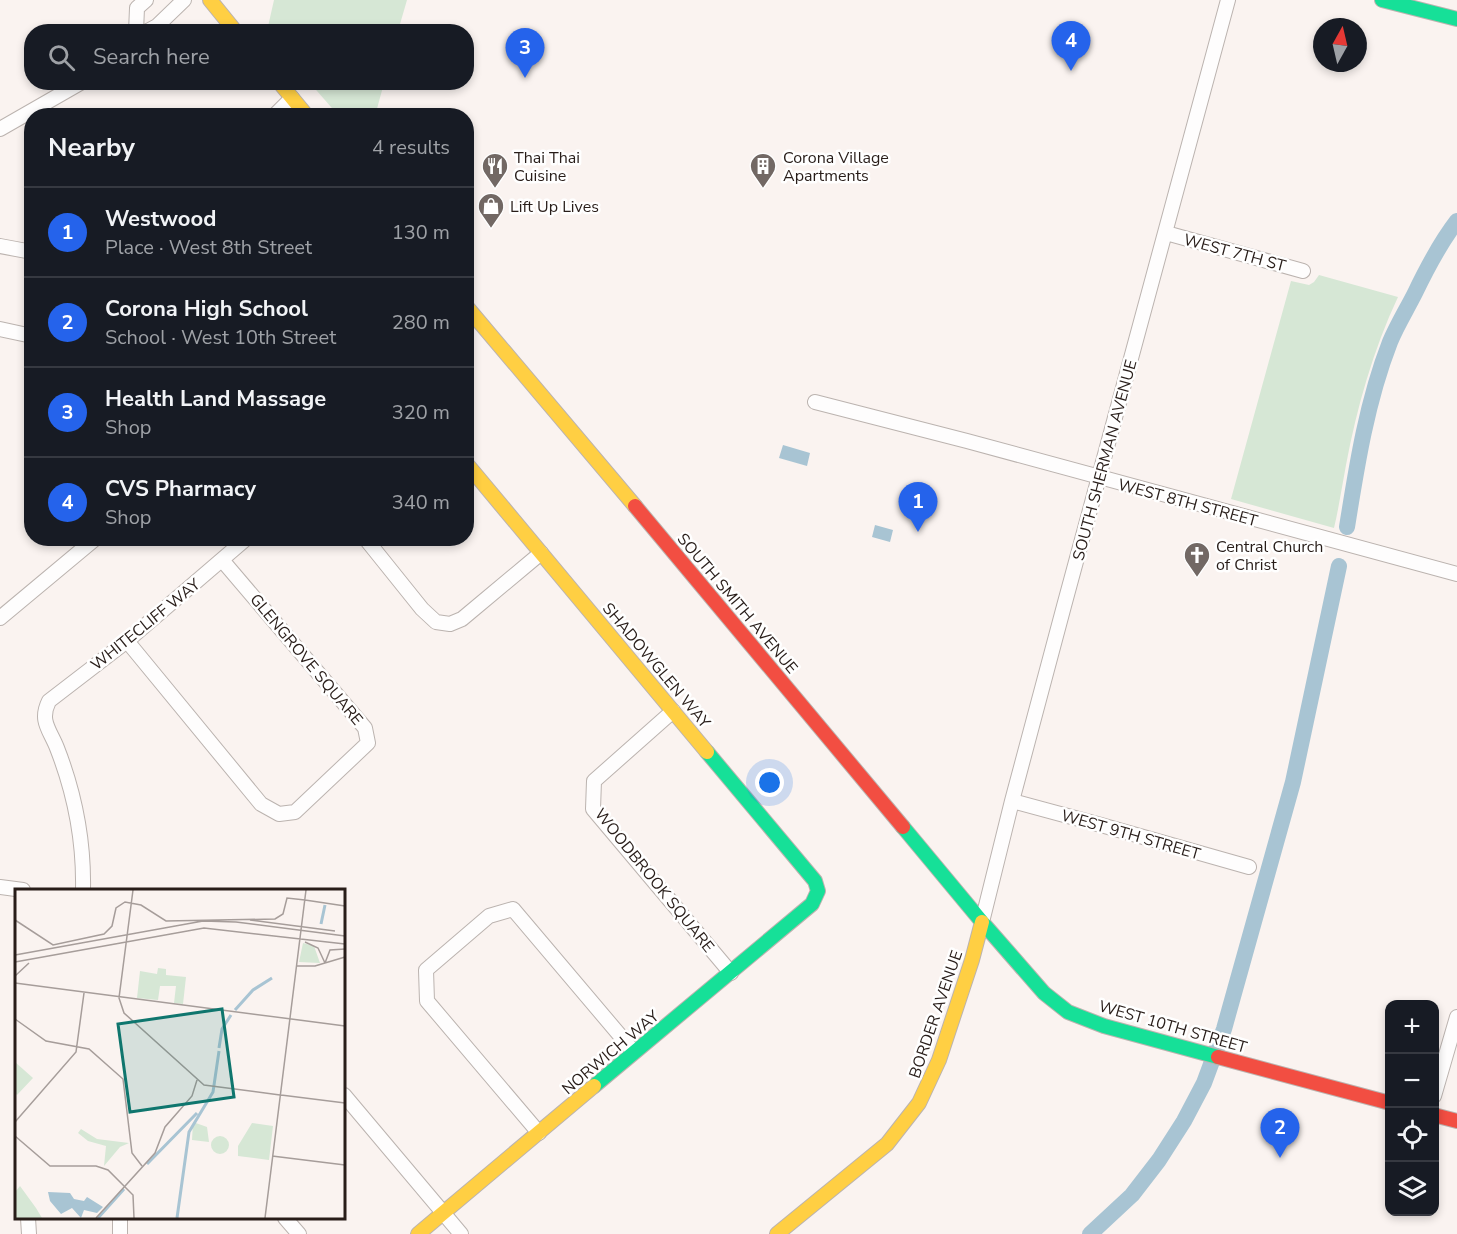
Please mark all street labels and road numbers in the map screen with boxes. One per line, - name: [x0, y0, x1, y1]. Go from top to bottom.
- street label: WEST 7TH ST: [1181, 229, 1289, 277]
- street label: SOUTH SHERMAN AVENUE: [1068, 357, 1142, 563]
- street label: WEST 8TH STREET: [1116, 474, 1260, 532]
- street label: SOUTH SMITH AVENUE: [672, 529, 803, 679]
- street label: WHITECLIFF WAY: [86, 573, 205, 676]
- street label: GLENGROVE SQUARE: [245, 589, 368, 730]
- street label: SHADOWGLEN WAY: [597, 598, 716, 733]
- street label: WOODBROOK SQUARE: [589, 804, 719, 957]
- street label: WEST 9TH STREET: [1059, 805, 1203, 865]
- street label: BORDER AVENUE: [904, 948, 968, 1081]
- street label: WEST 10TH STREET: [1096, 995, 1250, 1059]
- street label: NORWICH WAY: [557, 1005, 664, 1100]

